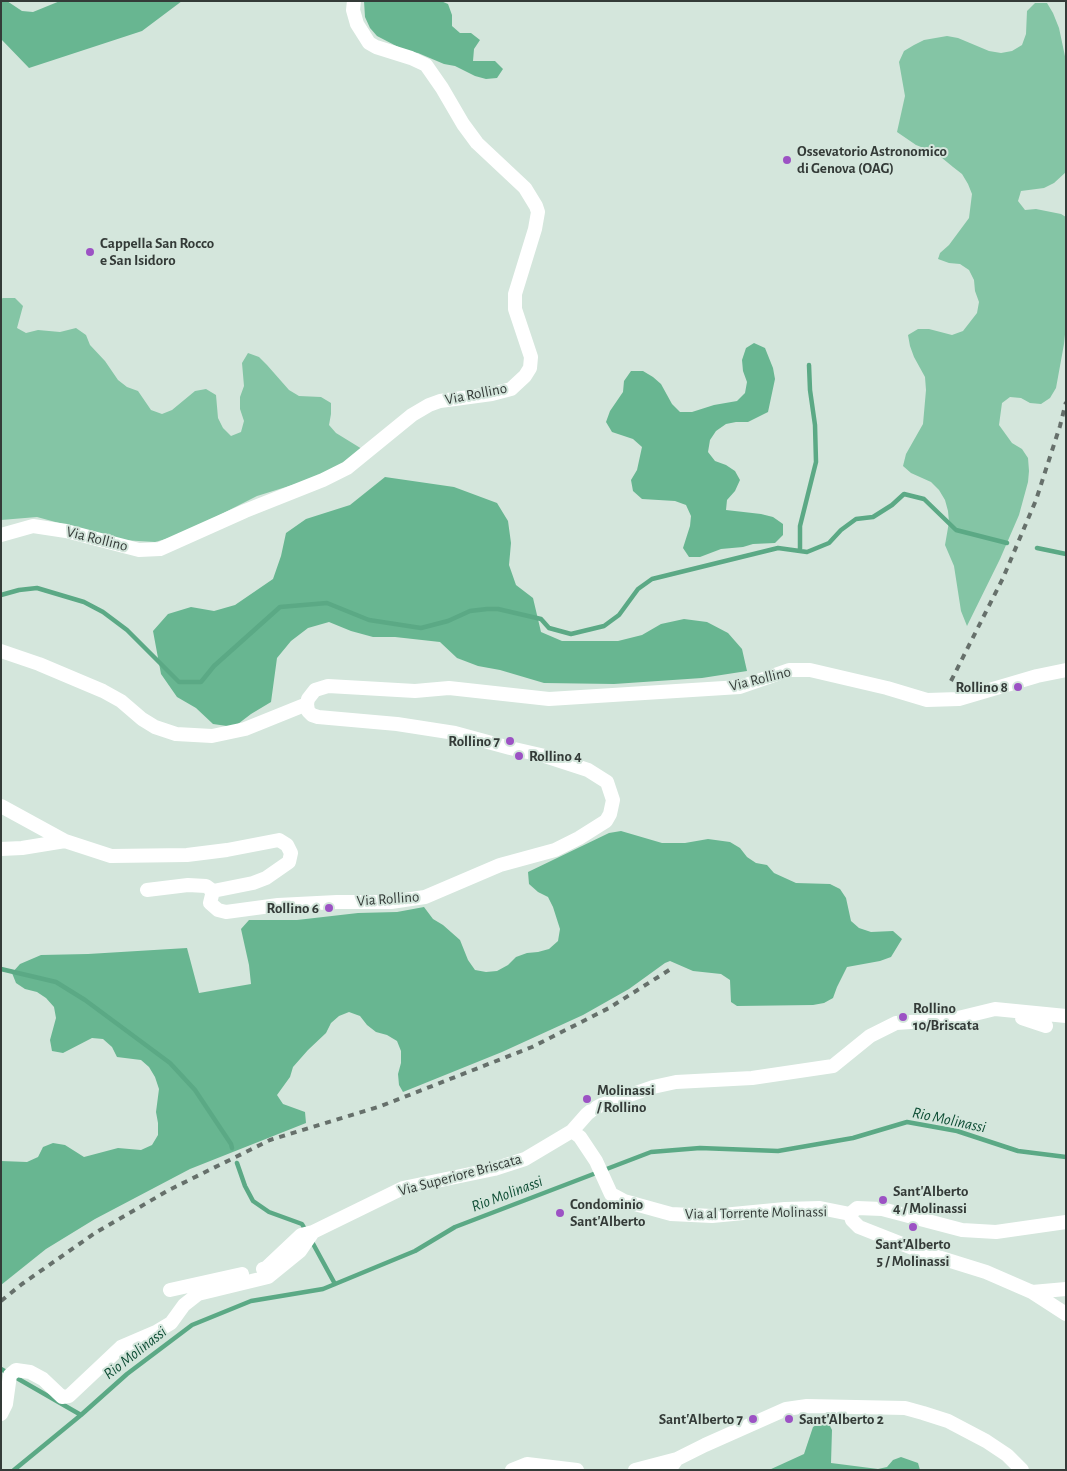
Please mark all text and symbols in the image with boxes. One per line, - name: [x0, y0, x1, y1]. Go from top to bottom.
- place label: Ossevatorio Astronomico di Genova (OAG): [797, 142, 947, 177]
- marker: Ossevatorio Astronomico di Genova (OAG): [781, 154, 793, 166]
- place label: Cappella San Rocco e San Isidoro: [100, 234, 214, 269]
- marker: Cappella San Rocco e San Isidoro: [84, 246, 96, 258]
- street label: Via Rollino: [443, 379, 509, 409]
- street label: Via Rollino: [64, 523, 130, 555]
- street label: Via Rollino: [727, 663, 793, 695]
- place label: Rollino 8: [955, 678, 1008, 696]
- marker: Rollino 8: [1012, 681, 1024, 693]
- place label: Rollino 7: [448, 732, 500, 750]
- marker: Rollino 7: [504, 735, 516, 747]
- place label: Rollino 4: [529, 747, 582, 765]
- marker: Rollino 4: [513, 750, 525, 762]
- street label: Via Rollino: [356, 888, 420, 910]
- place label: Rollino 6: [267, 899, 319, 917]
- marker: Rollino 6: [323, 902, 335, 914]
- place label: Rollino 10/Briscata: [913, 999, 979, 1034]
- marker: Rollino 10/Briscata: [897, 1011, 909, 1023]
- place label: Molinassi / Rollino: [597, 1081, 655, 1116]
- marker: Molinassi / Rollino: [581, 1093, 593, 1105]
- water label: Rio Molinassi: [910, 1103, 988, 1137]
- street label: Via Superiore Briscata: [396, 1150, 524, 1200]
- water label: Rio Molinassi: [469, 1172, 545, 1216]
- place label: Sant'Alberto 4 / Molinassi: [893, 1182, 968, 1217]
- marker: Sant'Alberto 4 / Molinassi: [877, 1194, 889, 1206]
- place label: Condominio Sant'Alberto: [570, 1195, 645, 1230]
- street label: Via al Torrente Molinassi: [685, 1203, 827, 1223]
- marker: Condominio Sant'Alberto: [554, 1207, 566, 1219]
- marker: Sant'Alberto 5 / Molinassi: [907, 1221, 919, 1233]
- place label: Sant'Alberto 5 / Molinassi: [875, 1235, 951, 1270]
- water label: Rio Molinassi: [100, 1322, 170, 1384]
- place label: Sant'Alberto 7: [659, 1410, 743, 1428]
- place label: Sant'Alberto 2: [799, 1410, 884, 1428]
- marker: Sant'Alberto 7: [747, 1413, 759, 1425]
- marker: Sant'Alberto 2: [783, 1413, 795, 1425]

